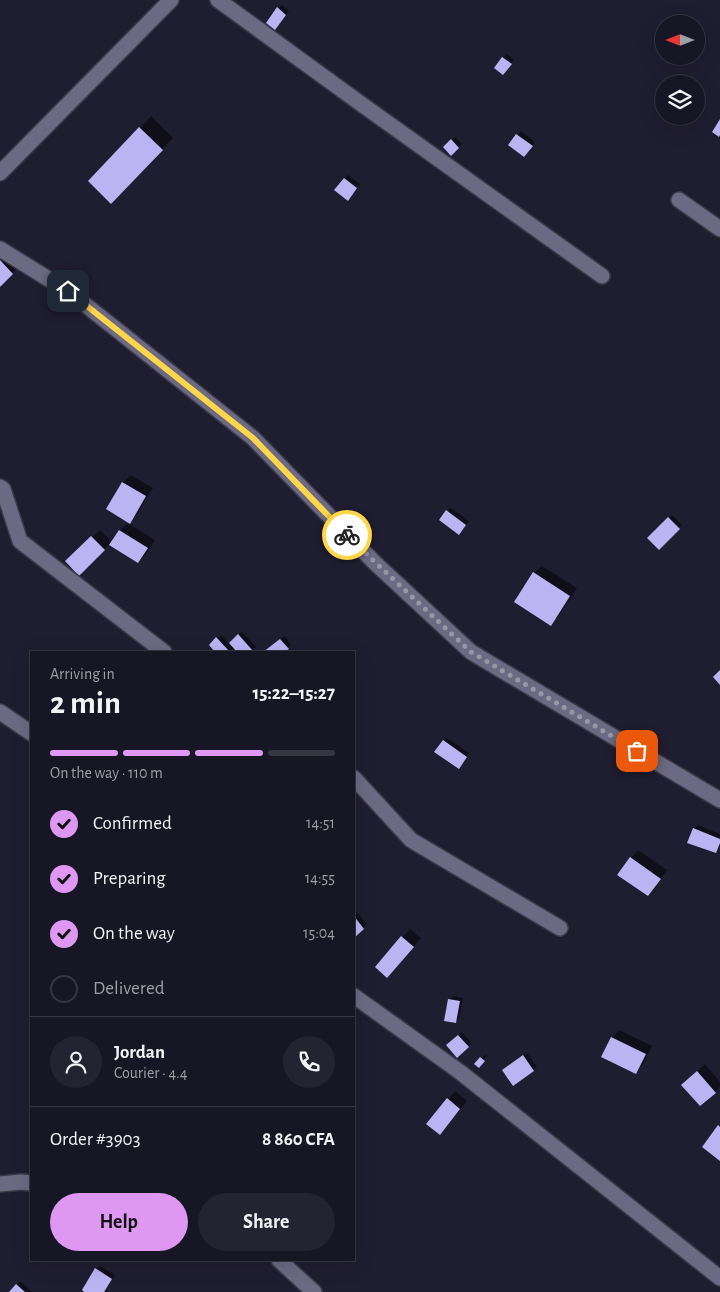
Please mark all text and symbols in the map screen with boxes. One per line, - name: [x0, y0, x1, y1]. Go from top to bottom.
- north arrow: [655, 15, 705, 65]
- map controls: [655, 15, 705, 125]
- button: layers: [655, 75, 705, 125]
- pin: [47, 270, 89, 312]
- icon: home: [54, 277, 82, 305]
- courier: [322, 510, 372, 560]
- icon: bike: [333, 521, 361, 549]
- text: Arriving in: [50, 666, 115, 682]
- text: 15:22–15:27: [252, 684, 335, 703]
- text: 2 min: [50, 687, 121, 719]
- pin: [616, 730, 658, 772]
- icon: bag: [623, 737, 651, 765]
- text: On the way · 110 m: [50, 765, 163, 781]
- icon: check: [50, 810, 78, 838]
- text: Confirmed: [93, 814, 172, 833]
- text: 14:51: [306, 815, 335, 831]
- icon: check: [50, 865, 78, 893]
- text: Preparing: [93, 869, 166, 888]
- text: 14:55: [305, 870, 335, 886]
- icon: check: [50, 920, 78, 948]
- text: On the way: [93, 924, 175, 943]
- text: 15:04: [303, 925, 335, 941]
- text: Delivered: [93, 979, 165, 998]
- button: person: [50, 1036, 102, 1088]
- button: phone: [283, 1036, 335, 1088]
- text: Jordan: [114, 1043, 165, 1062]
- text: Courier · 4.4: [114, 1065, 187, 1081]
- text: Order #3903: [50, 1130, 140, 1149]
- text: 8 860 CFA: [262, 1130, 335, 1149]
- button: Help: [50, 1193, 188, 1251]
- button: Share: [198, 1193, 335, 1251]

